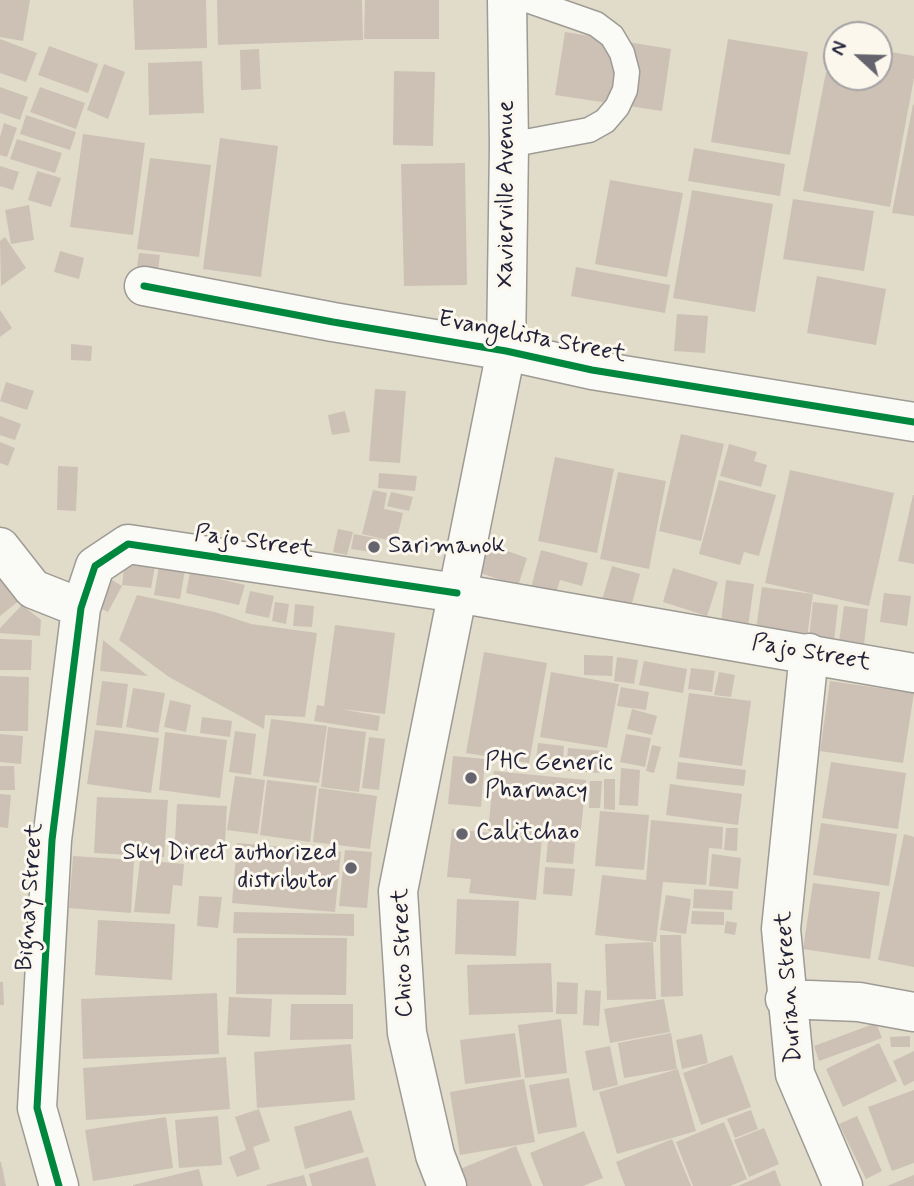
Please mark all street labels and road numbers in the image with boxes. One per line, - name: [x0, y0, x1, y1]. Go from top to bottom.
- street label: Xavierville Avenue: [493, 100, 521, 288]
- street label: Evangelista Street: [436, 306, 628, 370]
- street label: Pajo Street: [192, 520, 316, 566]
- street label: Pajo Street: [749, 629, 873, 679]
- street label: Bignay Street: [11, 822, 51, 972]
- street label: Chico Street: [387, 888, 421, 1018]
- street label: Durian Street: [770, 910, 810, 1064]

